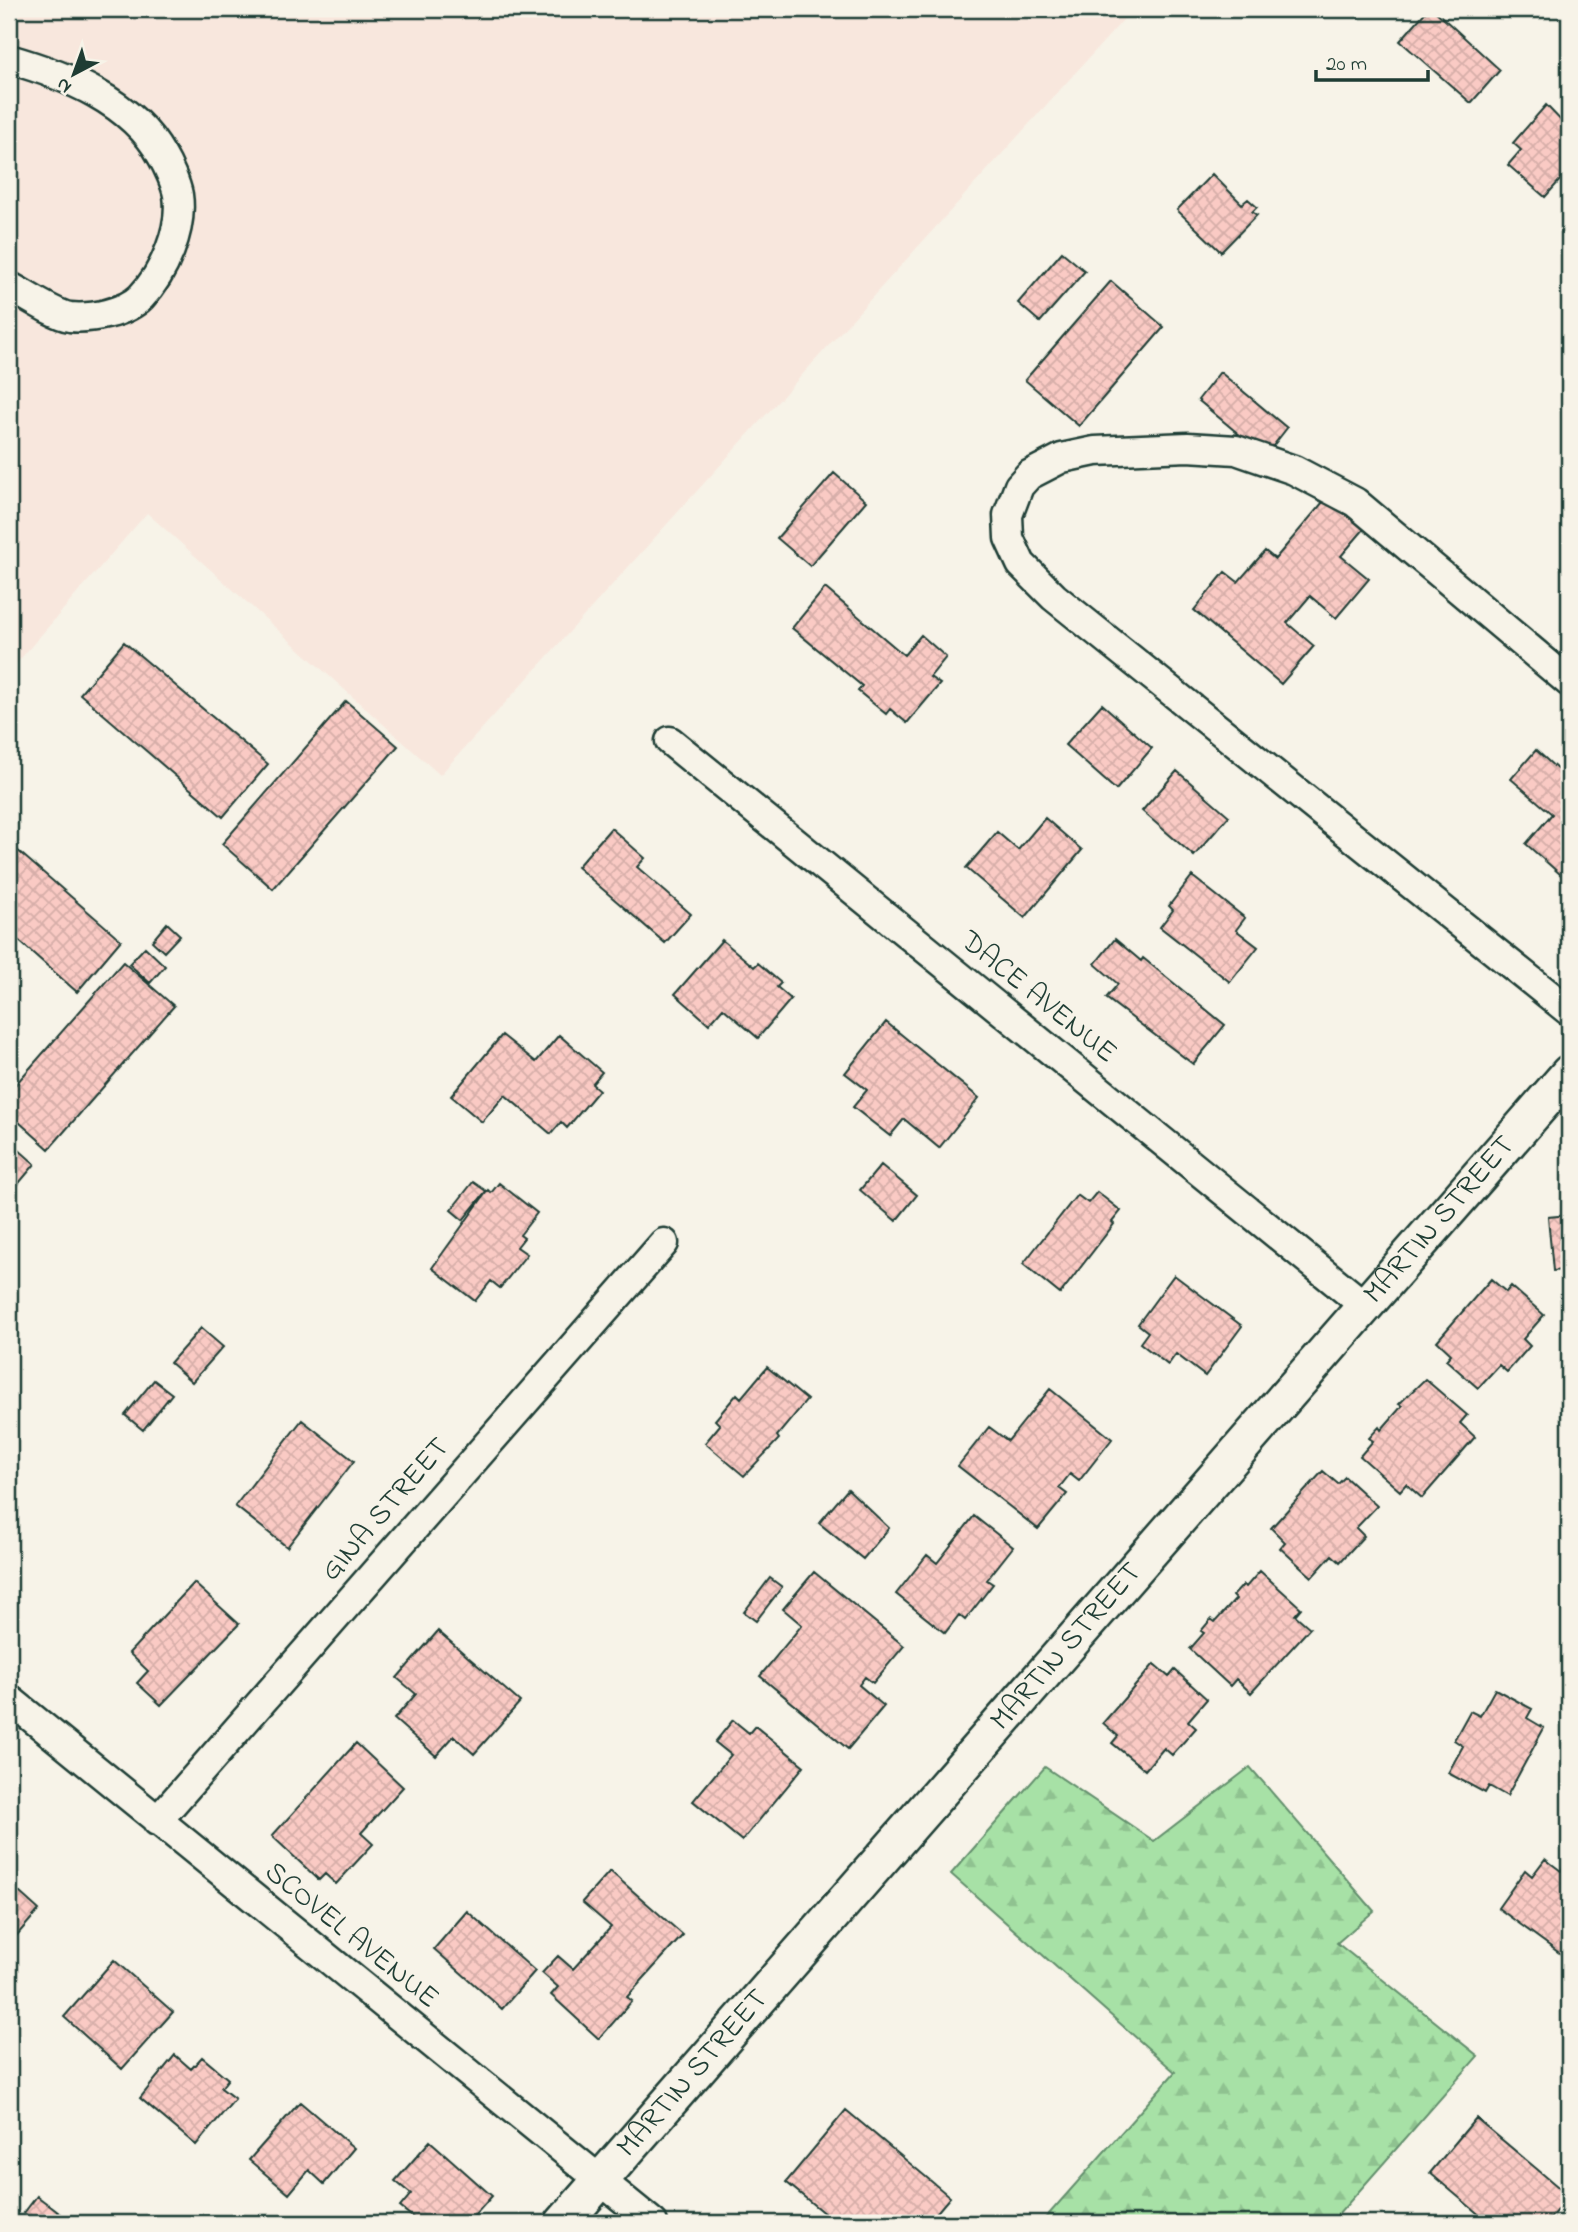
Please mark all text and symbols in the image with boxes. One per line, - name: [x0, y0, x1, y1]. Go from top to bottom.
- north arrow: [38, 38, 108, 108]
- scale bar: [1316, 38, 1428, 82]
- text: 20 m: [1326, 50, 1367, 80]
- text: N: [51, 70, 78, 99]
- street label: DACE AVENUE: [949, 920, 1126, 1075]
- street label: MARTIN STREET: [1354, 1126, 1526, 1315]
- street label: GINA STREET: [311, 1428, 461, 1592]
- street label: MARTIN STREET: [980, 1553, 1153, 1741]
- street label: SCOVEL AVENUE: [254, 1852, 448, 2020]
- street label: MARTIN STREET: [607, 1980, 780, 2168]

